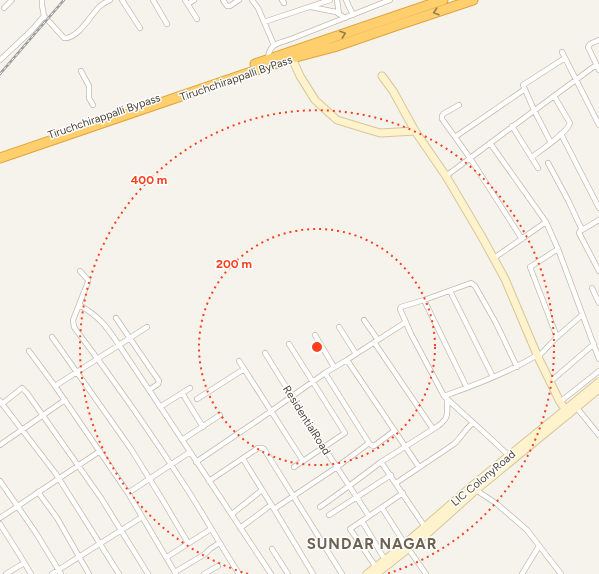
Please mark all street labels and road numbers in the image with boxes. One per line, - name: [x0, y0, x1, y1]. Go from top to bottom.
- street label: Tiruchchirappalli ByPass: [178, 53, 294, 104]
- street label: Tiruchchirappalli Bypass: [46, 91, 162, 142]
- street label: ResidentialRoad: [280, 383, 333, 457]
- street label: LIC ColonyRoad: [449, 448, 518, 509]

